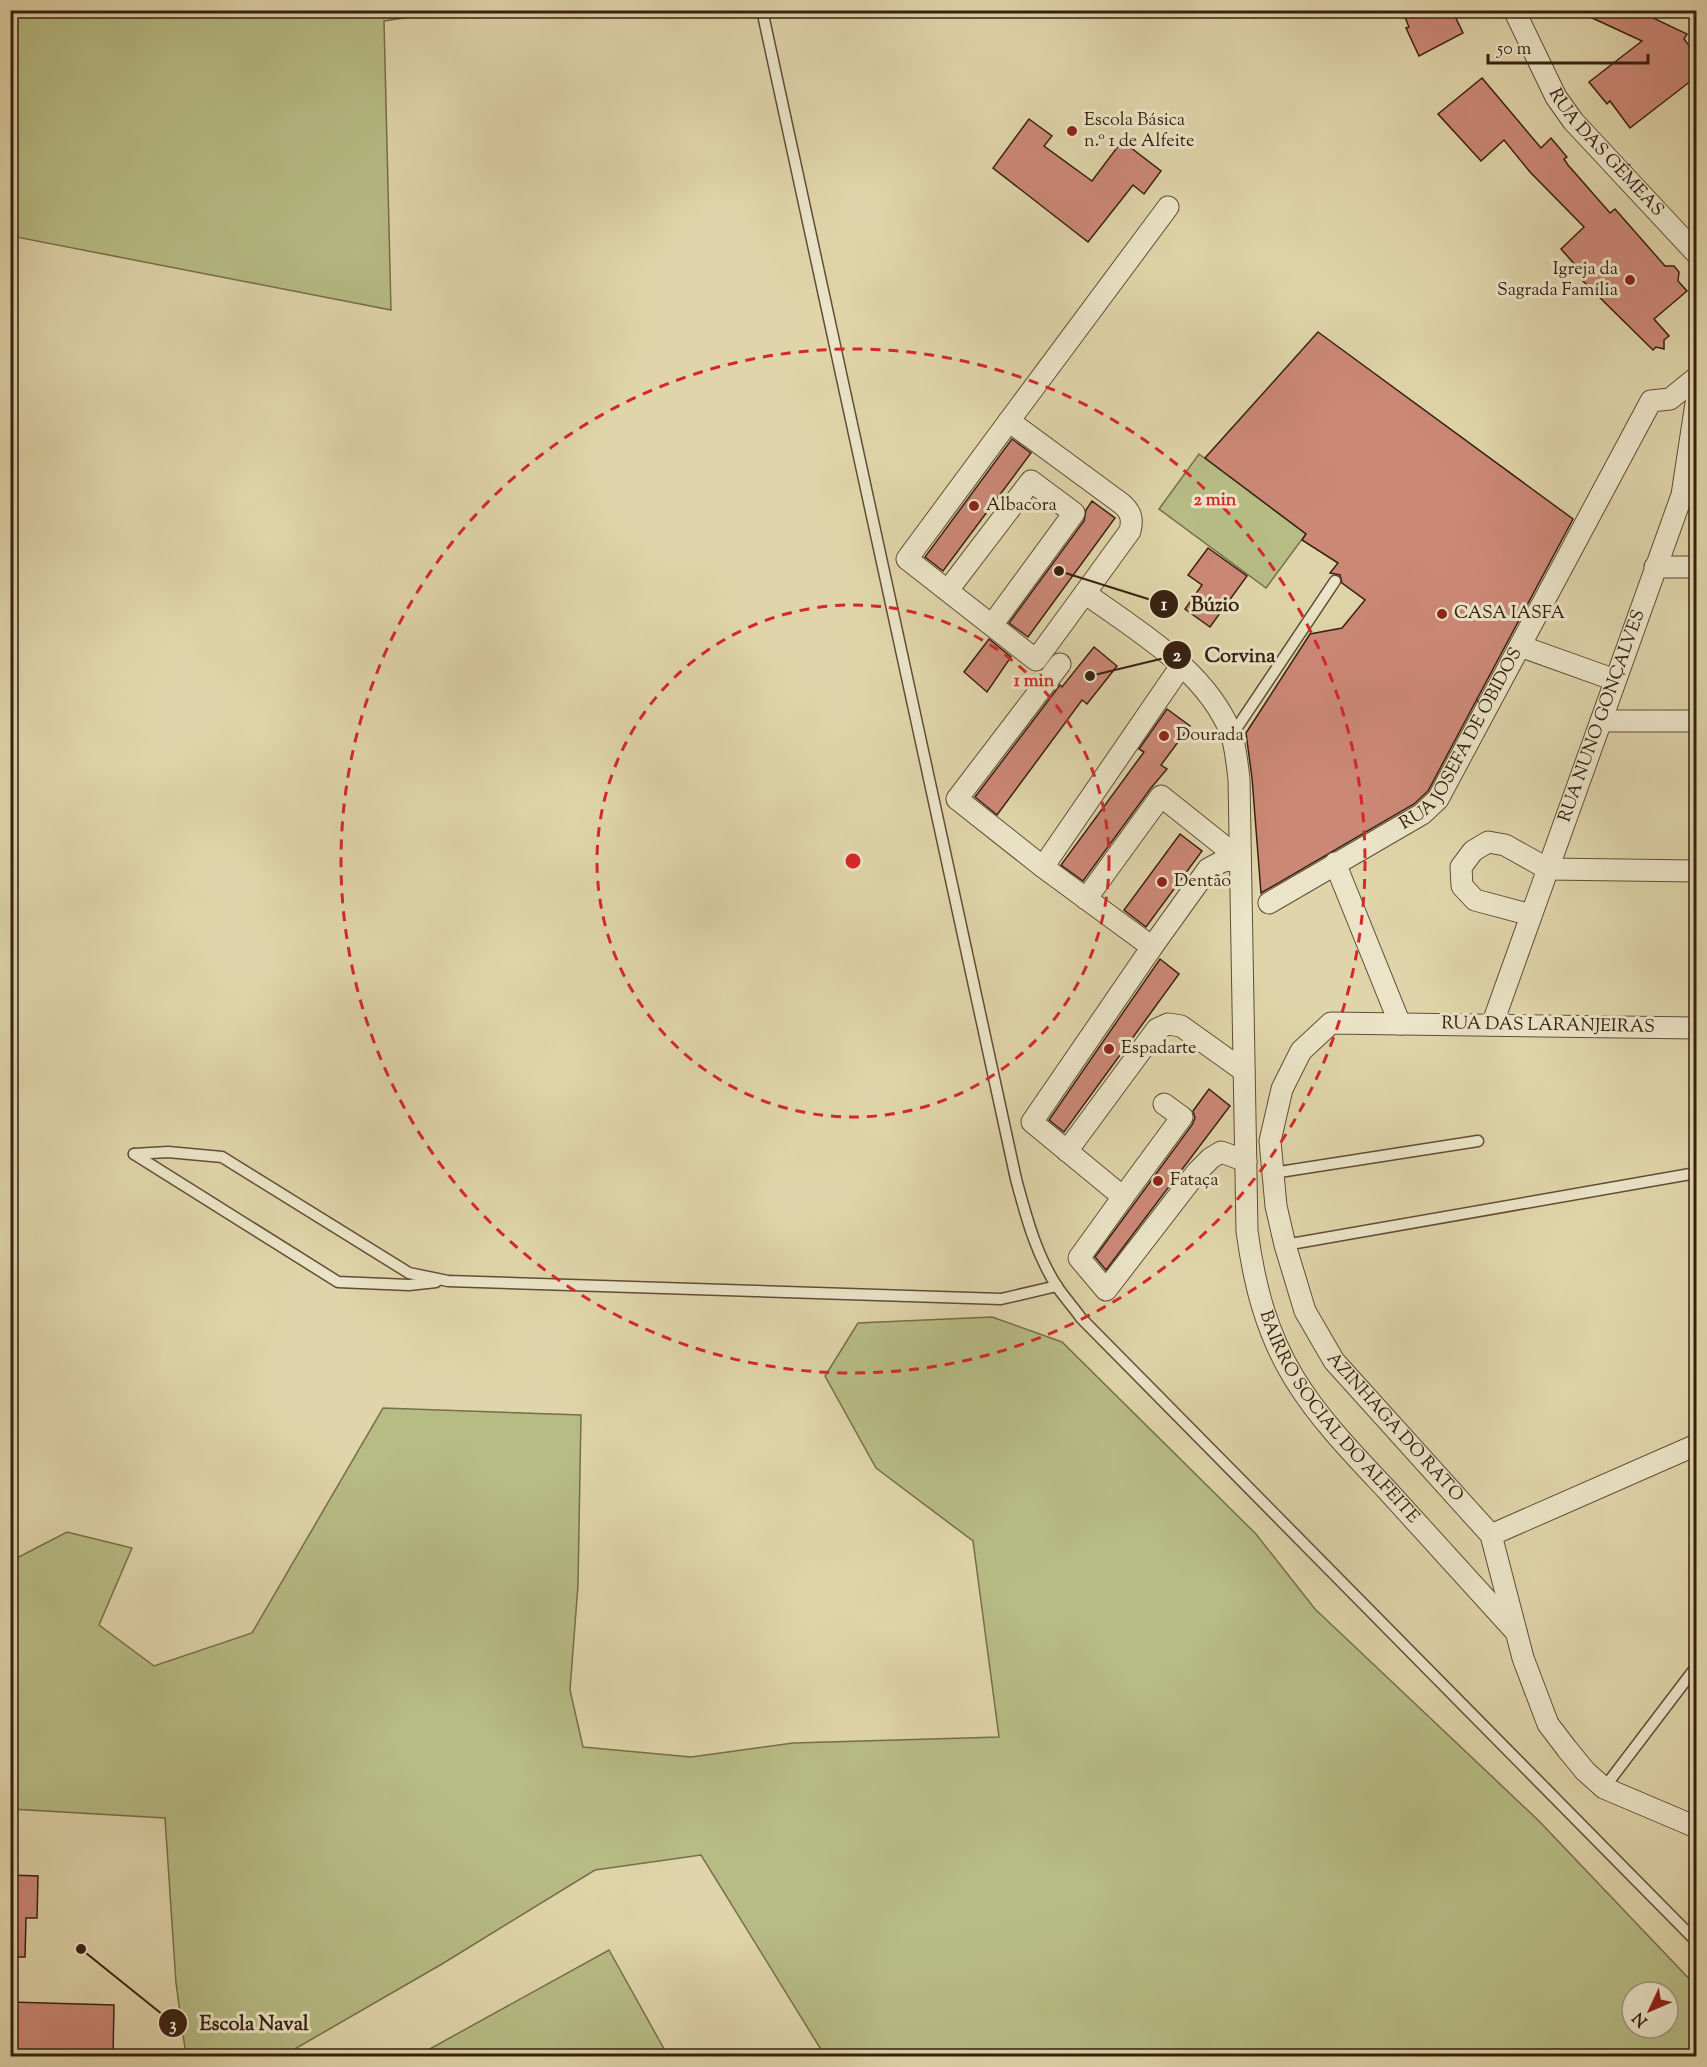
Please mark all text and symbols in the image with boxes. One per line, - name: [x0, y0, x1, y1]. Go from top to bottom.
- scale bar: [1488, 27, 1648, 65]
- text: 50 m: [1496, 37, 1532, 63]
- street label: RUA DAS GÉMEAS: [1541, 84, 1669, 223]
- place label: Escola Básica n.º 1 de Alfeite: [1084, 108, 1194, 155]
- marker: Escola Básica n.º 1 de Alfeite: [1065, 124, 1079, 138]
- place label: Igreja da Sagrada Família: [1497, 257, 1618, 304]
- marker: Igreja da Sagrada Família: [1623, 273, 1637, 287]
- text: 2 min: [1194, 488, 1237, 514]
- place label: Albacora: [986, 493, 1057, 519]
- marker: Albacora: [967, 499, 981, 513]
- callout: Búzio: [1149, 585, 1251, 623]
- text: Búzio: [1191, 592, 1239, 621]
- text: 1: [1161, 593, 1168, 619]
- place label: CASA IASFA: [1454, 601, 1566, 627]
- street label: RUA NUNO GONÇALVES: [1553, 606, 1653, 826]
- marker: CASA IASFA: [1435, 607, 1449, 621]
- callout: Corvina: [1162, 636, 1288, 674]
- text: Corvina: [1204, 643, 1276, 672]
- street label: RUA JOSEFA DE ÓBIDOS: [1395, 643, 1530, 837]
- text: 2: [1173, 644, 1182, 670]
- text: 1 min: [1014, 669, 1055, 695]
- place label: Dourada: [1176, 723, 1244, 749]
- marker: Dourada: [1157, 729, 1171, 743]
- centre of rings: [843, 851, 863, 871]
- place label: Dentão: [1174, 869, 1231, 895]
- marker: Dentão: [1155, 875, 1169, 889]
- street label: RUA DAS LARANJEIRAS: [1441, 1011, 1655, 1041]
- place label: Espadarte: [1121, 1036, 1197, 1062]
- marker: Espadarte: [1102, 1042, 1116, 1056]
- place label: Fataça: [1170, 1168, 1218, 1194]
- marker: Fataça: [1151, 1174, 1165, 1188]
- street label: BAIRRO SOCIAL DO ALFEITE: [1252, 1307, 1425, 1530]
- street label: AZINHAGA DO RATO: [1320, 1347, 1469, 1508]
- north arrow: [1620, 1980, 1680, 2040]
- callout: Escola Naval: [158, 2004, 321, 2042]
- text: N: [1628, 2006, 1654, 2031]
- text: Escola Naval: [200, 2011, 309, 2040]
- text: 3: [169, 2013, 177, 2039]

